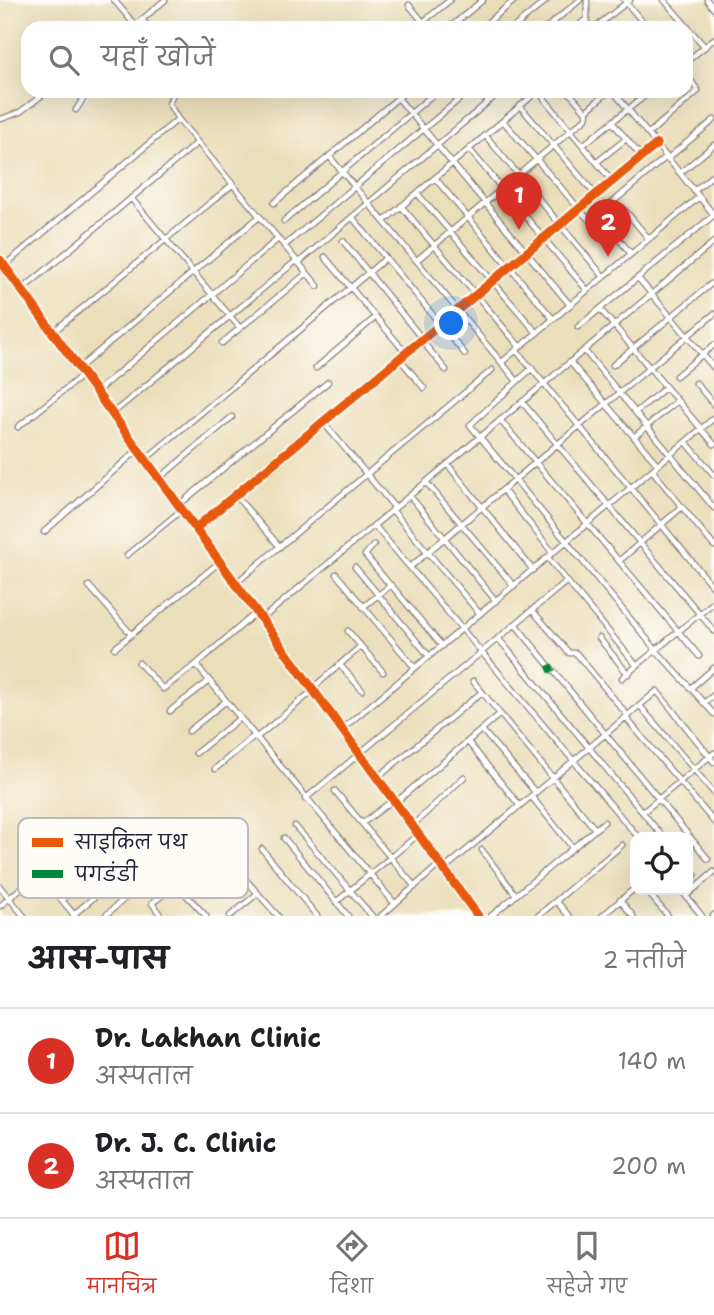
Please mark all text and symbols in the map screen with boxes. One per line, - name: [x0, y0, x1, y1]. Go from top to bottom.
- search box: [21, 21, 693, 98]
- text: यहाँ खोजें: [101, 39, 215, 74]
- icon: search: [45, 41, 83, 79]
- pin: 1: [496, 172, 542, 230]
- pin: 2: [585, 199, 631, 257]
- your location: [434, 306, 468, 340]
- legend: [18, 818, 248, 898]
- text: साइकिल पथ: [74, 827, 189, 855]
- map controls: [630, 832, 693, 895]
- button: locate: [630, 832, 693, 895]
- text: पगडंडी: [74, 859, 139, 887]
- text: आस-पास: [28, 938, 169, 979]
- text: 2 नतीजे: [602, 945, 686, 975]
- text: Dr. Lakhan Clinic: [95, 1020, 321, 1055]
- text: 1: [46, 1046, 56, 1076]
- text: 140 m: [618, 1046, 686, 1076]
- text: अस्पताल: [95, 1061, 193, 1091]
- text: Dr. J. C. Clinic: [95, 1125, 277, 1160]
- text: 2: [43, 1151, 59, 1181]
- text: 200 m: [611, 1151, 686, 1181]
- text: अस्पताल: [95, 1166, 193, 1196]
- tab: मानचित्र: [87, 1227, 156, 1307]
- tab: दिशा: [330, 1227, 373, 1307]
- tab: सहेजे गए: [547, 1227, 627, 1307]

